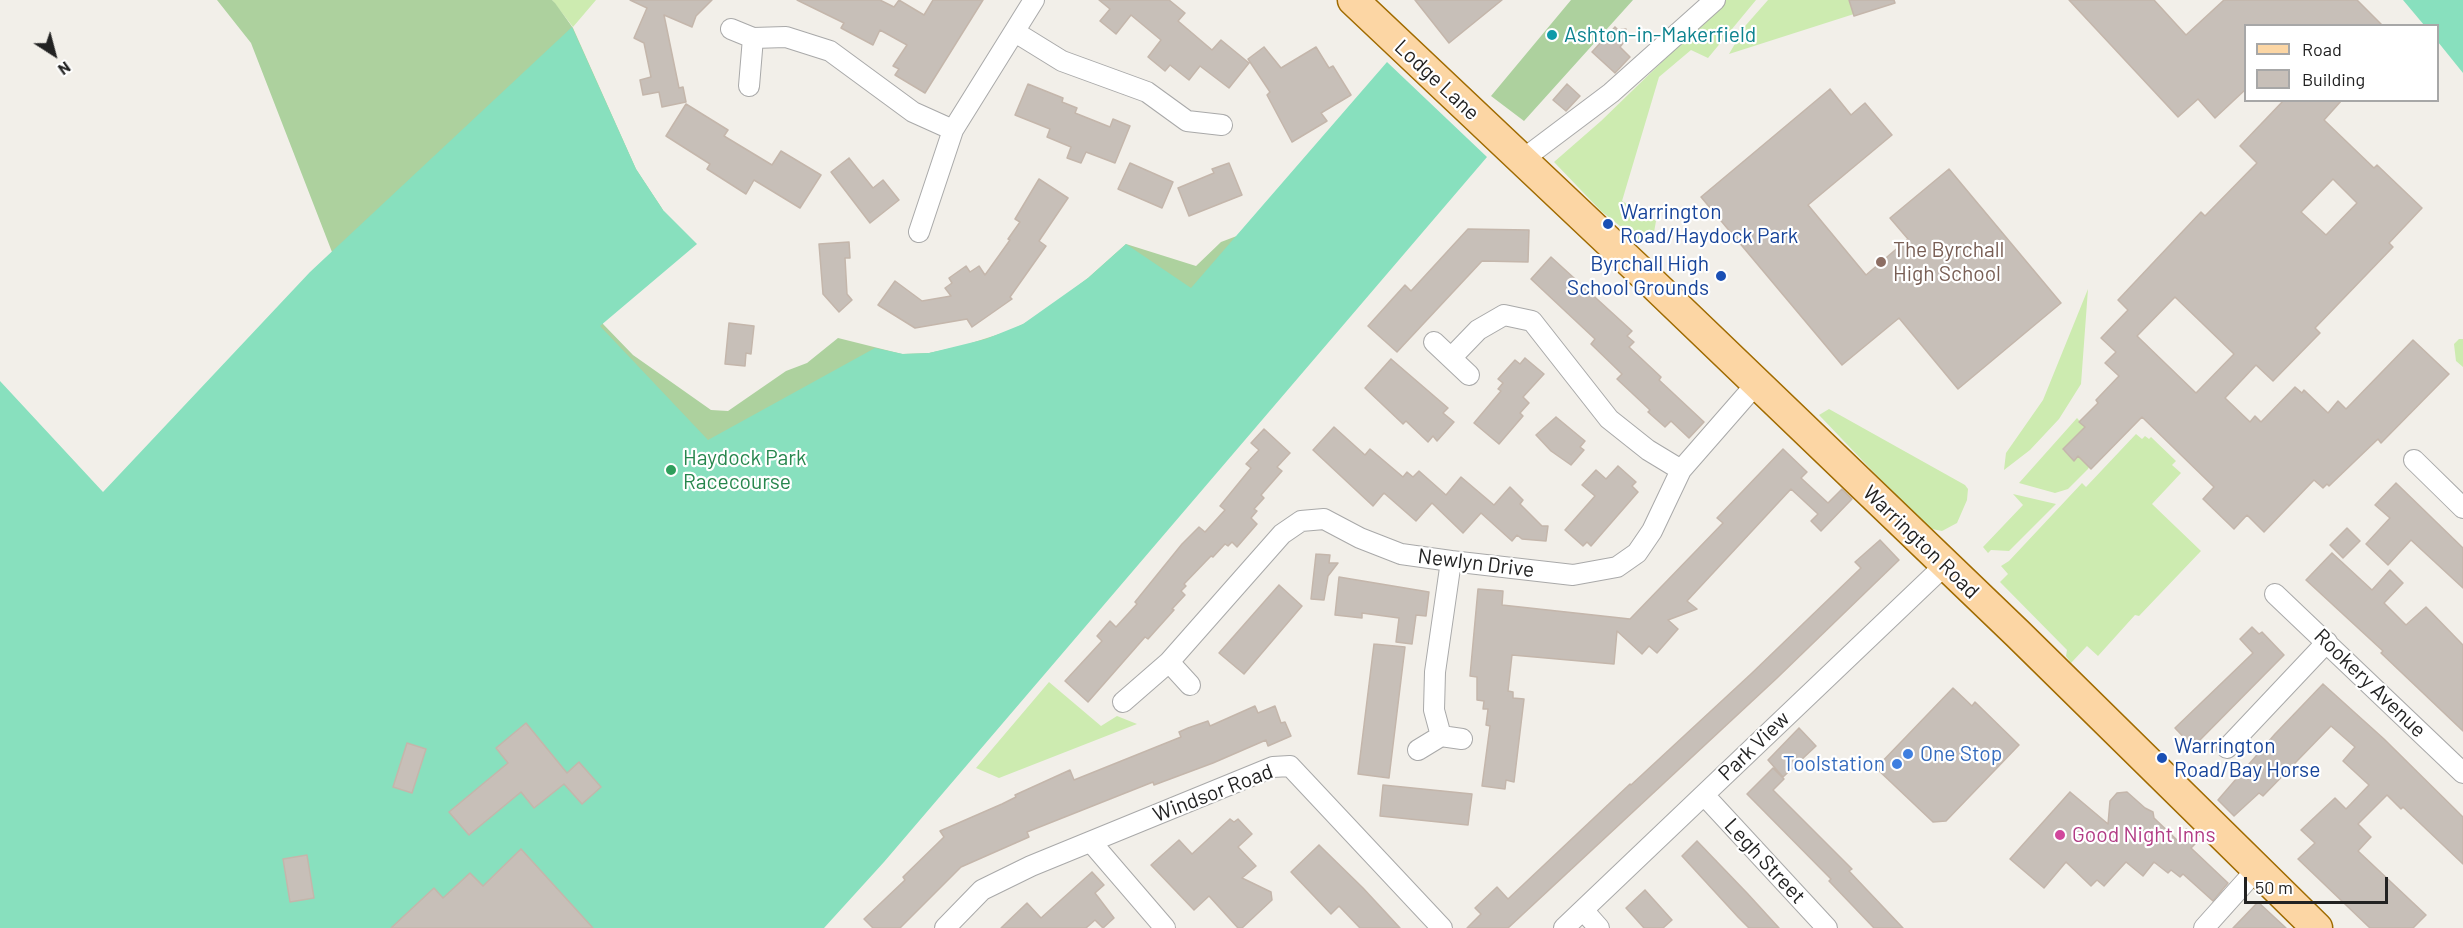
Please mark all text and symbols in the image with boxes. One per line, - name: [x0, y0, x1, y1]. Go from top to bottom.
- place label: Ashton-in-Makerfield: [1564, 22, 1756, 48]
- north arrow: [24, 24, 84, 84]
- legend: [2244, 24, 2439, 102]
- marker: Ashton-in-Makerfield: [1545, 28, 1559, 42]
- street label: Lodge Lane: [1389, 34, 1485, 126]
- text: Road: [2302, 38, 2342, 60]
- text: N: [55, 58, 75, 80]
- text: Building: [2302, 68, 2365, 90]
- place label: Warrington Road/Haydock Park: [1620, 199, 1798, 249]
- marker: Warrington Road/Haydock Park: [1601, 217, 1615, 231]
- place label: The Byrchall High School: [1893, 237, 2004, 287]
- place label: Byrchall High School Grounds: [1567, 251, 1709, 301]
- marker: The Byrchall High School: [1874, 255, 1888, 269]
- marker: Byrchall High School Grounds: [1714, 269, 1728, 283]
- place label: Haydock Park Racecourse: [683, 445, 806, 495]
- marker: Haydock Park Racecourse: [664, 463, 678, 477]
- street label: Warrington Road: [1858, 480, 1984, 604]
- street label: Newlyn Drive: [1416, 543, 1536, 583]
- street label: Rookery Avenue: [2309, 623, 2431, 743]
- street label: Park View: [1713, 706, 1795, 786]
- place label: Warrington Road/Bay Horse: [2174, 733, 2320, 783]
- place label: One Stop: [1920, 741, 2002, 767]
- marker: One Stop: [1901, 747, 1915, 761]
- place label: Toolstation: [1783, 751, 1885, 777]
- marker: Warrington Road/Bay Horse: [2155, 751, 2169, 765]
- marker: Toolstation: [1890, 757, 1904, 771]
- street label: Windsor Road: [1150, 759, 1276, 827]
- street label: Legh Street: [1719, 813, 1811, 909]
- place label: Good Night Inns: [2072, 822, 2216, 848]
- marker: Good Night Inns: [2053, 828, 2067, 842]
- scale bar: [2247, 865, 2391, 903]
- text: 50 m: [2255, 876, 2293, 898]

